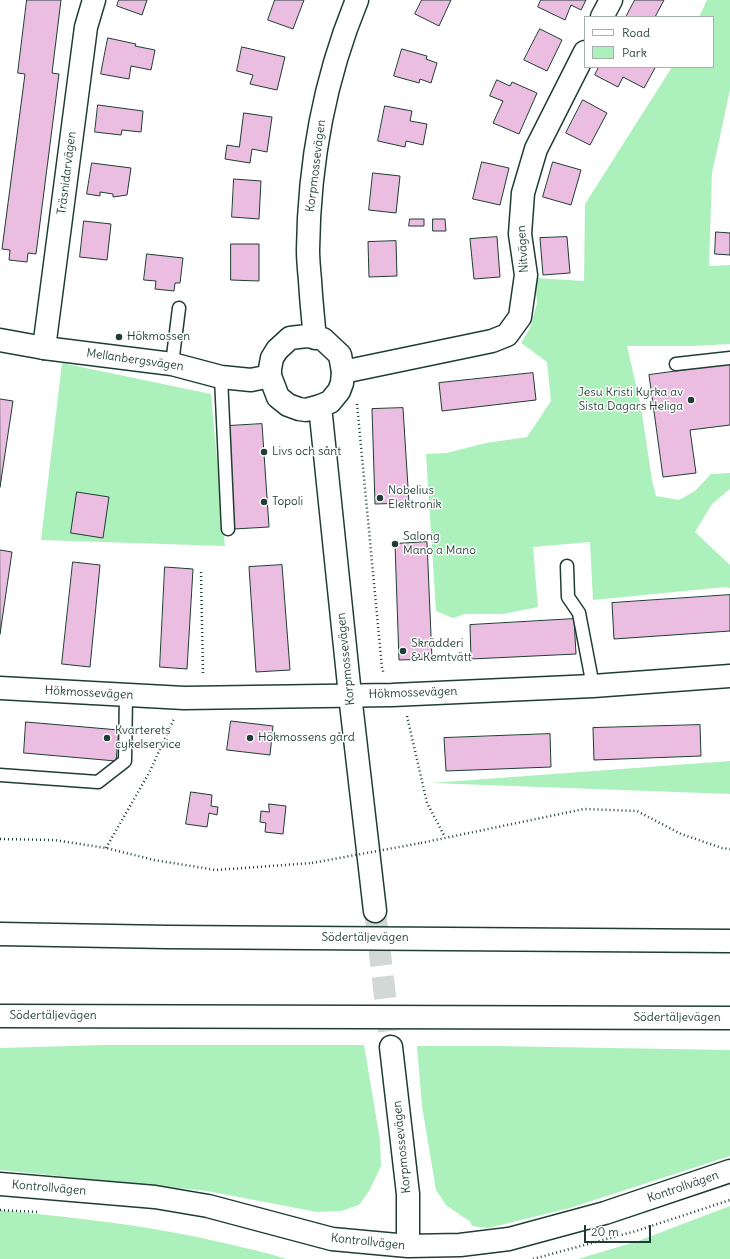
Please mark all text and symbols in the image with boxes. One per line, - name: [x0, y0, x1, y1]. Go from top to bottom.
- legend: [584, 16, 714, 68]
- text: Road: [622, 25, 650, 40]
- text: Park: [622, 45, 647, 60]
- street label: Korpmossevägen: [303, 119, 329, 213]
- street label: Träsnidarvägen: [55, 131, 79, 215]
- street label: Nitvägen: [514, 225, 532, 273]
- place label: Hökmossen: [127, 330, 190, 344]
- marker: Hökmossen: [114, 332, 124, 342]
- street label: Mellanbergsvägen: [85, 346, 185, 374]
- place label: Jesu Kristi Kyrka av Sista Dagars Heliga: [578, 386, 683, 414]
- marker: Jesu Kristi Kyrka av Sista Dagars Heliga: [686, 395, 696, 405]
- place label: Livs och sånt: [272, 445, 341, 459]
- marker: Livs och sånt: [259, 447, 269, 457]
- place label: Nobelius Elektronik: [388, 484, 442, 512]
- marker: Nobelius Elektronik: [375, 493, 385, 503]
- place label: Topoli: [272, 495, 303, 509]
- marker: Topoli: [259, 497, 269, 507]
- place label: Salong Mano a Mano: [403, 530, 476, 558]
- marker: Salong Mano a Mano: [390, 539, 400, 549]
- street label: Korpmossevägen: [334, 612, 358, 706]
- place label: Skrädderi & Kemtvätt: [411, 637, 472, 665]
- marker: Skrädderi & Kemtvätt: [398, 646, 408, 656]
- street label: Hökmossevägen: [44, 683, 134, 703]
- street label: Hökmossevägen: [368, 684, 458, 702]
- place label: Kvarterets cykelservice: [115, 724, 181, 752]
- place label: Hökmossens gård: [258, 731, 355, 745]
- marker: Kvarterets cykelservice: [102, 733, 112, 743]
- marker: Hökmossens gård: [245, 733, 255, 743]
- street label: Södertäljevägen: [321, 931, 409, 945]
- street label: Södertäljevägen: [9, 1009, 97, 1023]
- street label: Södertäljevägen: [633, 1011, 721, 1025]
- street label: Korpmossevägen: [390, 1100, 414, 1194]
- street label: Kontrollvägen: [645, 1168, 721, 1206]
- street label: Kontrollvägen: [11, 1178, 87, 1198]
- scale bar: [586, 1217, 653, 1243]
- text: 20 m: [591, 1224, 619, 1239]
- street label: Kontrollvägen: [330, 1231, 406, 1253]

